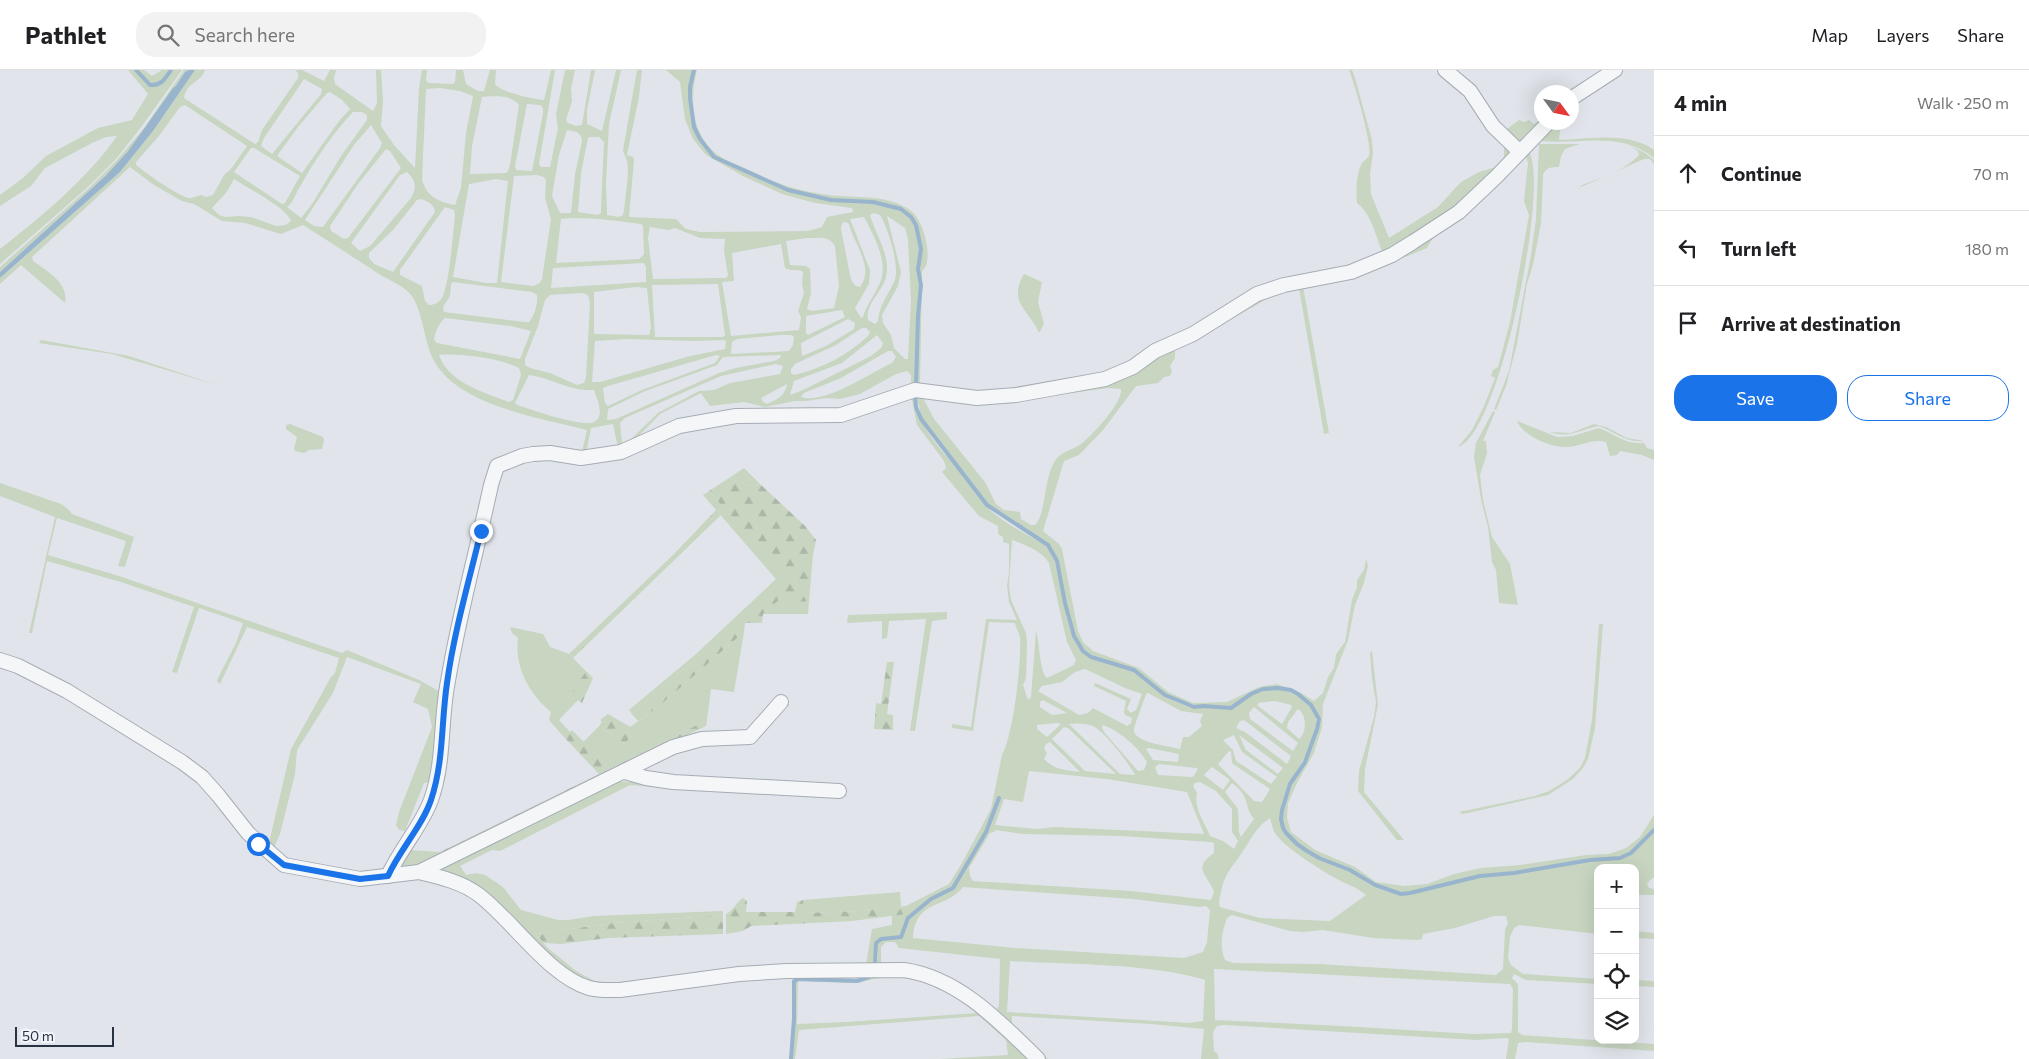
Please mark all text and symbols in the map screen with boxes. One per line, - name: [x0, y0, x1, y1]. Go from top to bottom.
- search box: [136, 12, 486, 57]
- text: Pathlet: [25, 20, 106, 49]
- icon: search: [154, 21, 182, 49]
- text: Search here: [194, 23, 295, 46]
- text: Map: [1811, 24, 1848, 46]
- text: Layers: [1876, 24, 1929, 46]
- text: Share: [1957, 24, 2004, 46]
- north arrow: [1534, 85, 1579, 130]
- text: 4 min: [1674, 90, 1727, 115]
- text: Walk · 250 m: [1917, 93, 2009, 112]
- icon: ahead: [1674, 159, 1702, 187]
- text: Continue: [1721, 162, 1801, 185]
- text: 70 m: [1973, 164, 2009, 183]
- icon: left: [1674, 234, 1702, 262]
- text: Turn left: [1721, 237, 1796, 260]
- text: 180 m: [1965, 239, 2009, 258]
- icon: arrive: [1674, 309, 1702, 337]
- text: Arrive at destination: [1721, 312, 1901, 335]
- button: Save: [1674, 375, 1837, 421]
- button: Share: [1847, 375, 2009, 421]
- route end: [470, 520, 493, 543]
- route start: [247, 833, 270, 856]
- map controls: [1594, 864, 1639, 1044]
- button: +: [1594, 864, 1639, 909]
- button: −: [1594, 909, 1639, 954]
- button: locate: [1594, 954, 1639, 999]
- button: layers: [1594, 999, 1639, 1044]
- scale bar: [15, 1024, 114, 1047]
- text: 50 m: [22, 1027, 54, 1044]

